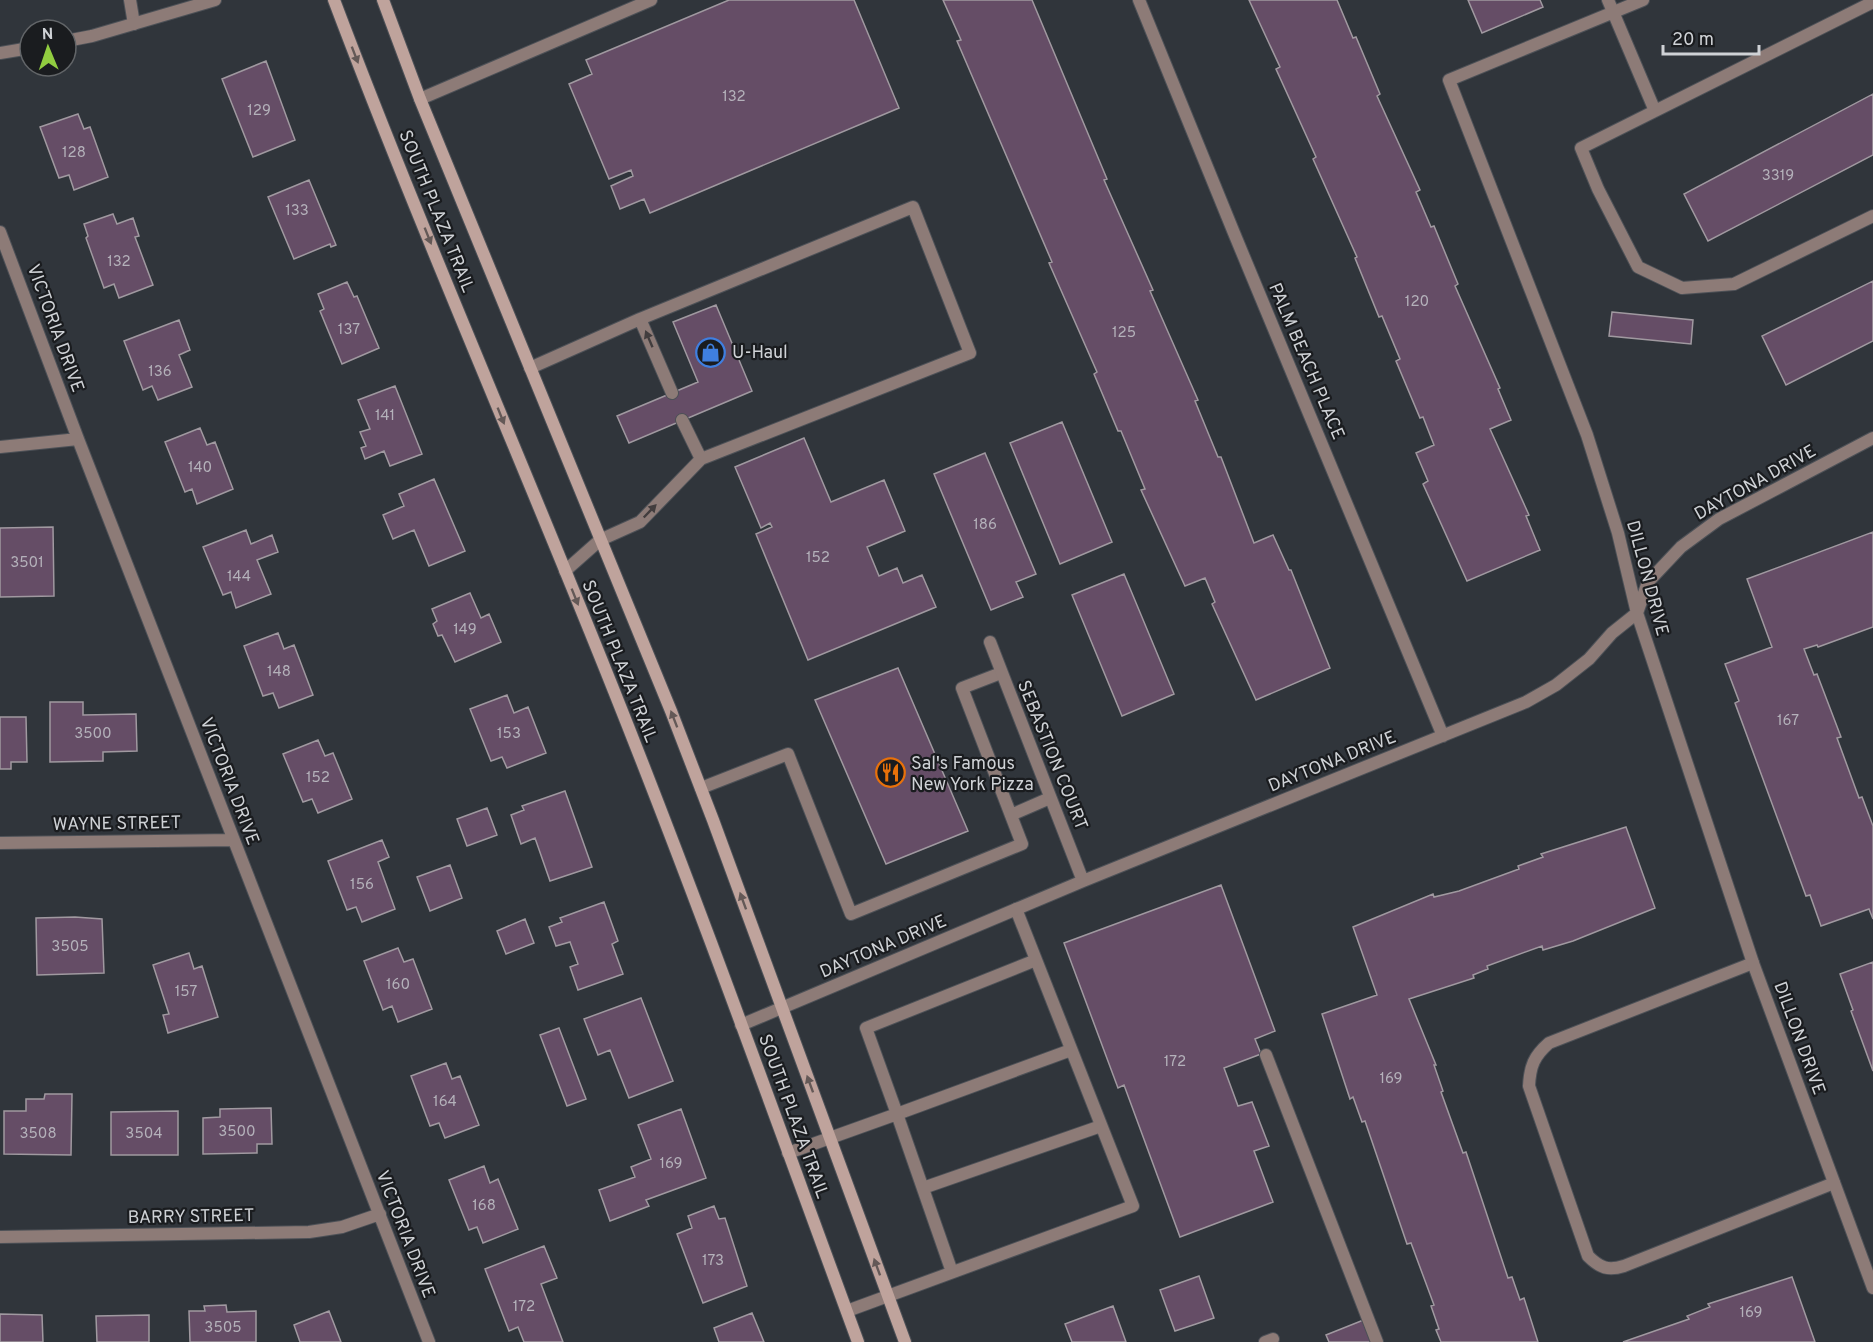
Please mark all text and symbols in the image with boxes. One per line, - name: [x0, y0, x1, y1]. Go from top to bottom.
- north arrow: [18, 18, 78, 78]
- scale bar: [1663, 18, 1759, 56]
- text: N: [41, 25, 54, 45]
- text: 20 m: [1672, 29, 1714, 52]
- one-way arrow: [351, 46, 360, 64]
- house number: 132: [722, 88, 746, 107]
- house number: 129: [247, 102, 271, 121]
- street label: SOUTH PLAZA TRAIL: [393, 127, 479, 296]
- house number: 128: [62, 144, 86, 163]
- house number: 3319: [1762, 167, 1794, 186]
- house number: 133: [285, 202, 309, 221]
- one-way arrow: [423, 227, 433, 245]
- house number: 132: [107, 253, 131, 272]
- street label: VICTORIA DRIVE: [21, 261, 88, 396]
- street label: PALM BEACH PLACE: [1262, 280, 1349, 443]
- house number: 120: [1405, 293, 1429, 312]
- house number: 137: [338, 321, 360, 340]
- house number: 125: [1112, 324, 1136, 343]
- one-way arrow: [644, 331, 653, 348]
- shop icon: U-Haul: [695, 336, 727, 368]
- place label: U-Haul: [732, 342, 788, 365]
- house number: 136: [148, 363, 172, 382]
- house number: 141: [375, 407, 395, 426]
- one-way arrow: [497, 407, 506, 425]
- street label: DAYTONA DRIVE: [1691, 440, 1821, 526]
- house number: 140: [188, 459, 212, 478]
- one-way arrow: [643, 504, 657, 519]
- house number: 186: [973, 516, 997, 535]
- street label: DILLON DRIVE: [1620, 518, 1673, 639]
- house number: 152: [806, 549, 830, 568]
- house number: 3501: [10, 554, 44, 573]
- house number: 144: [227, 568, 251, 587]
- street label: SOUTH PLAZA TRAIL: [576, 577, 662, 746]
- one-way arrow: [570, 588, 580, 606]
- house number: 149: [453, 621, 477, 640]
- house number: 148: [267, 663, 291, 682]
- street label: SEBASTION COURT: [1011, 677, 1092, 834]
- one-way arrow: [669, 710, 678, 728]
- house number: 167: [1777, 712, 1799, 731]
- street label: VICTORIA DRIVE: [194, 714, 263, 849]
- house number: 3500: [74, 725, 112, 744]
- house number: 153: [497, 725, 521, 744]
- street label: DAYTONA DRIVE: [1265, 726, 1400, 798]
- place label: Sal's Famous New York Pizza: [911, 753, 1034, 797]
- restaurant icon: Sal's Famous New York Pizza: [874, 757, 906, 789]
- house number: 152: [306, 769, 330, 788]
- street label: WAYNE STREET: [53, 812, 181, 837]
- house number: 156: [350, 876, 374, 895]
- one-way arrow: [738, 892, 747, 910]
- street label: DAYTONA DRIVE: [817, 910, 951, 984]
- house number: 3505: [51, 938, 89, 957]
- house number: 160: [386, 976, 410, 995]
- street label: DILLON DRIVE: [1767, 979, 1830, 1098]
- house number: 157: [175, 983, 197, 1002]
- street label: SOUTH PLAZA TRAIL: [752, 1031, 833, 1202]
- house number: 172: [1164, 1053, 1186, 1072]
- house number: 169: [1380, 1070, 1402, 1089]
- one-way arrow: [805, 1075, 815, 1093]
- house number: 164: [433, 1093, 457, 1112]
- house number: 3500: [218, 1123, 256, 1142]
- house number: 3508: [19, 1125, 57, 1144]
- house number: 3504: [125, 1125, 163, 1144]
- house number: 169: [660, 1155, 682, 1174]
- street label: VICTORIA DRIVE: [370, 1167, 439, 1302]
- house number: 168: [472, 1197, 496, 1216]
- street label: BARRY STREET: [128, 1205, 255, 1230]
- house number: 173: [702, 1252, 724, 1271]
- one-way arrow: [872, 1258, 882, 1276]
- house number: 172: [513, 1298, 535, 1317]
- house number: 169: [1740, 1304, 1762, 1323]
- house number: 3505: [204, 1319, 242, 1338]

